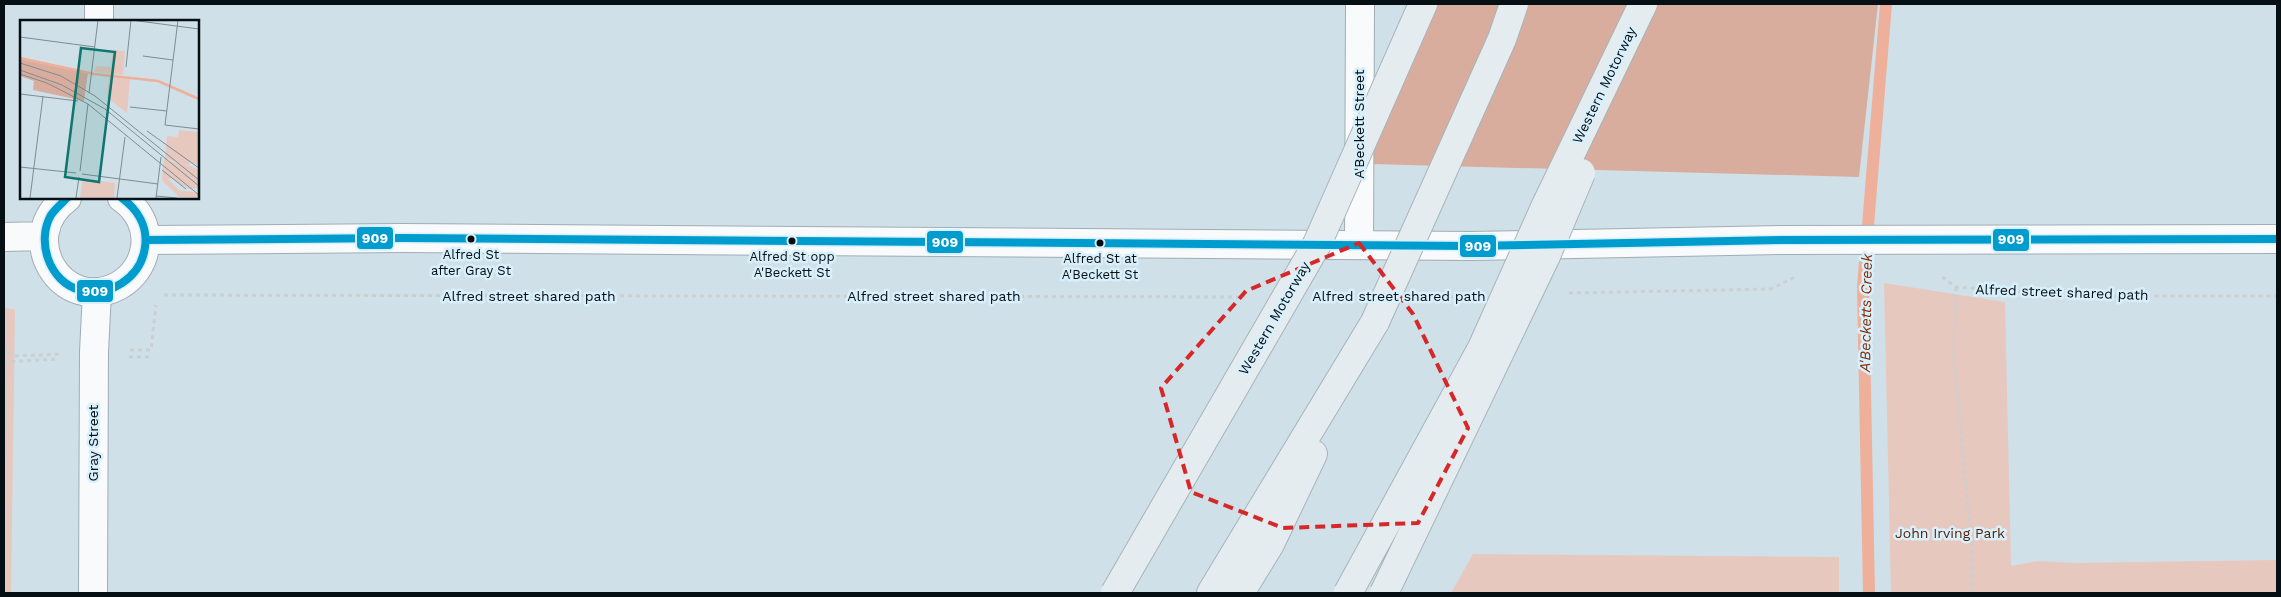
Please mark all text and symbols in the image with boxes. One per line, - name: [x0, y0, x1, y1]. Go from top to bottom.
- inset map: [20, 20, 199, 199]
- street label: Western Motorway: [1569, 23, 1640, 146]
- street label: A'Beckett Street: [1351, 69, 1367, 179]
- line badge: 909: [356, 226, 394, 250]
- line badge: 909: [1992, 228, 2030, 252]
- text: 909: [362, 230, 388, 246]
- line badge: 909: [926, 230, 964, 254]
- text: 909: [1998, 231, 2024, 247]
- marker: Alfred St after Gray St: [466, 234, 476, 244]
- text: 909: [932, 234, 958, 250]
- line badge: 909: [1459, 234, 1497, 258]
- marker: Alfred St opp A'Beckett St: [787, 236, 797, 246]
- marker: Alfred St at A'Beckett St: [1095, 238, 1105, 248]
- text: 909: [1465, 238, 1491, 254]
- place label: Alfred St after Gray St: [431, 247, 512, 278]
- place label: Alfred St opp A'Beckett St: [749, 249, 835, 280]
- place label: Alfred St at A'Beckett St: [1062, 251, 1139, 282]
- water label: A'Becketts Creek: [1856, 253, 1876, 373]
- street label: Western Motorway: [1235, 258, 1313, 377]
- line badge: 909: [76, 279, 114, 303]
- street label: Alfred street shared path: [1975, 281, 2149, 303]
- text: 909: [82, 283, 108, 299]
- street label: Alfred street shared path: [442, 288, 616, 304]
- street label: Alfred street shared path: [847, 288, 1021, 304]
- street label: Alfred street shared path: [1312, 288, 1486, 304]
- street label: Gray Street: [85, 404, 101, 481]
- park label: John Irving Park: [1895, 525, 2005, 541]

